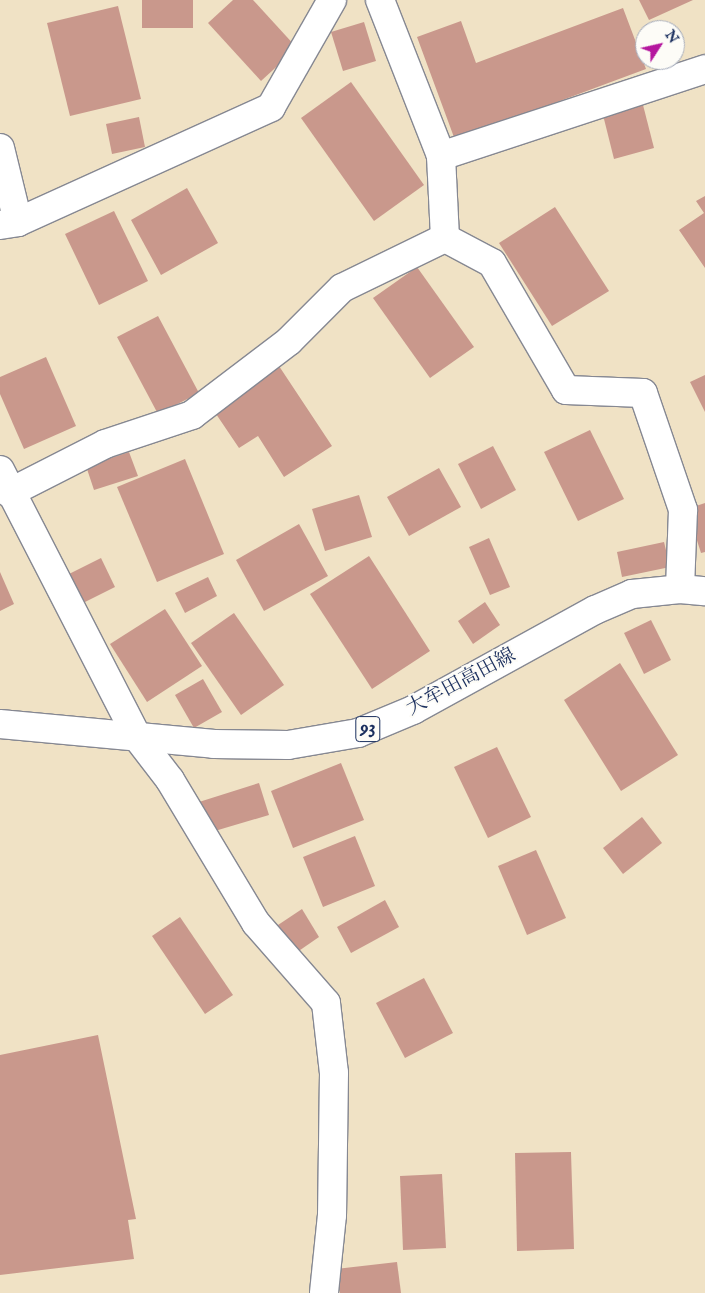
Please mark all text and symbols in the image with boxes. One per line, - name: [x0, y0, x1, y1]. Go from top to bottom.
- north arrow: [635, 20, 685, 70]
- text: N: [661, 27, 682, 47]
- street label: 大牟田高田線: [402, 643, 520, 721]
- road number: 93: [354, 712, 382, 746]

